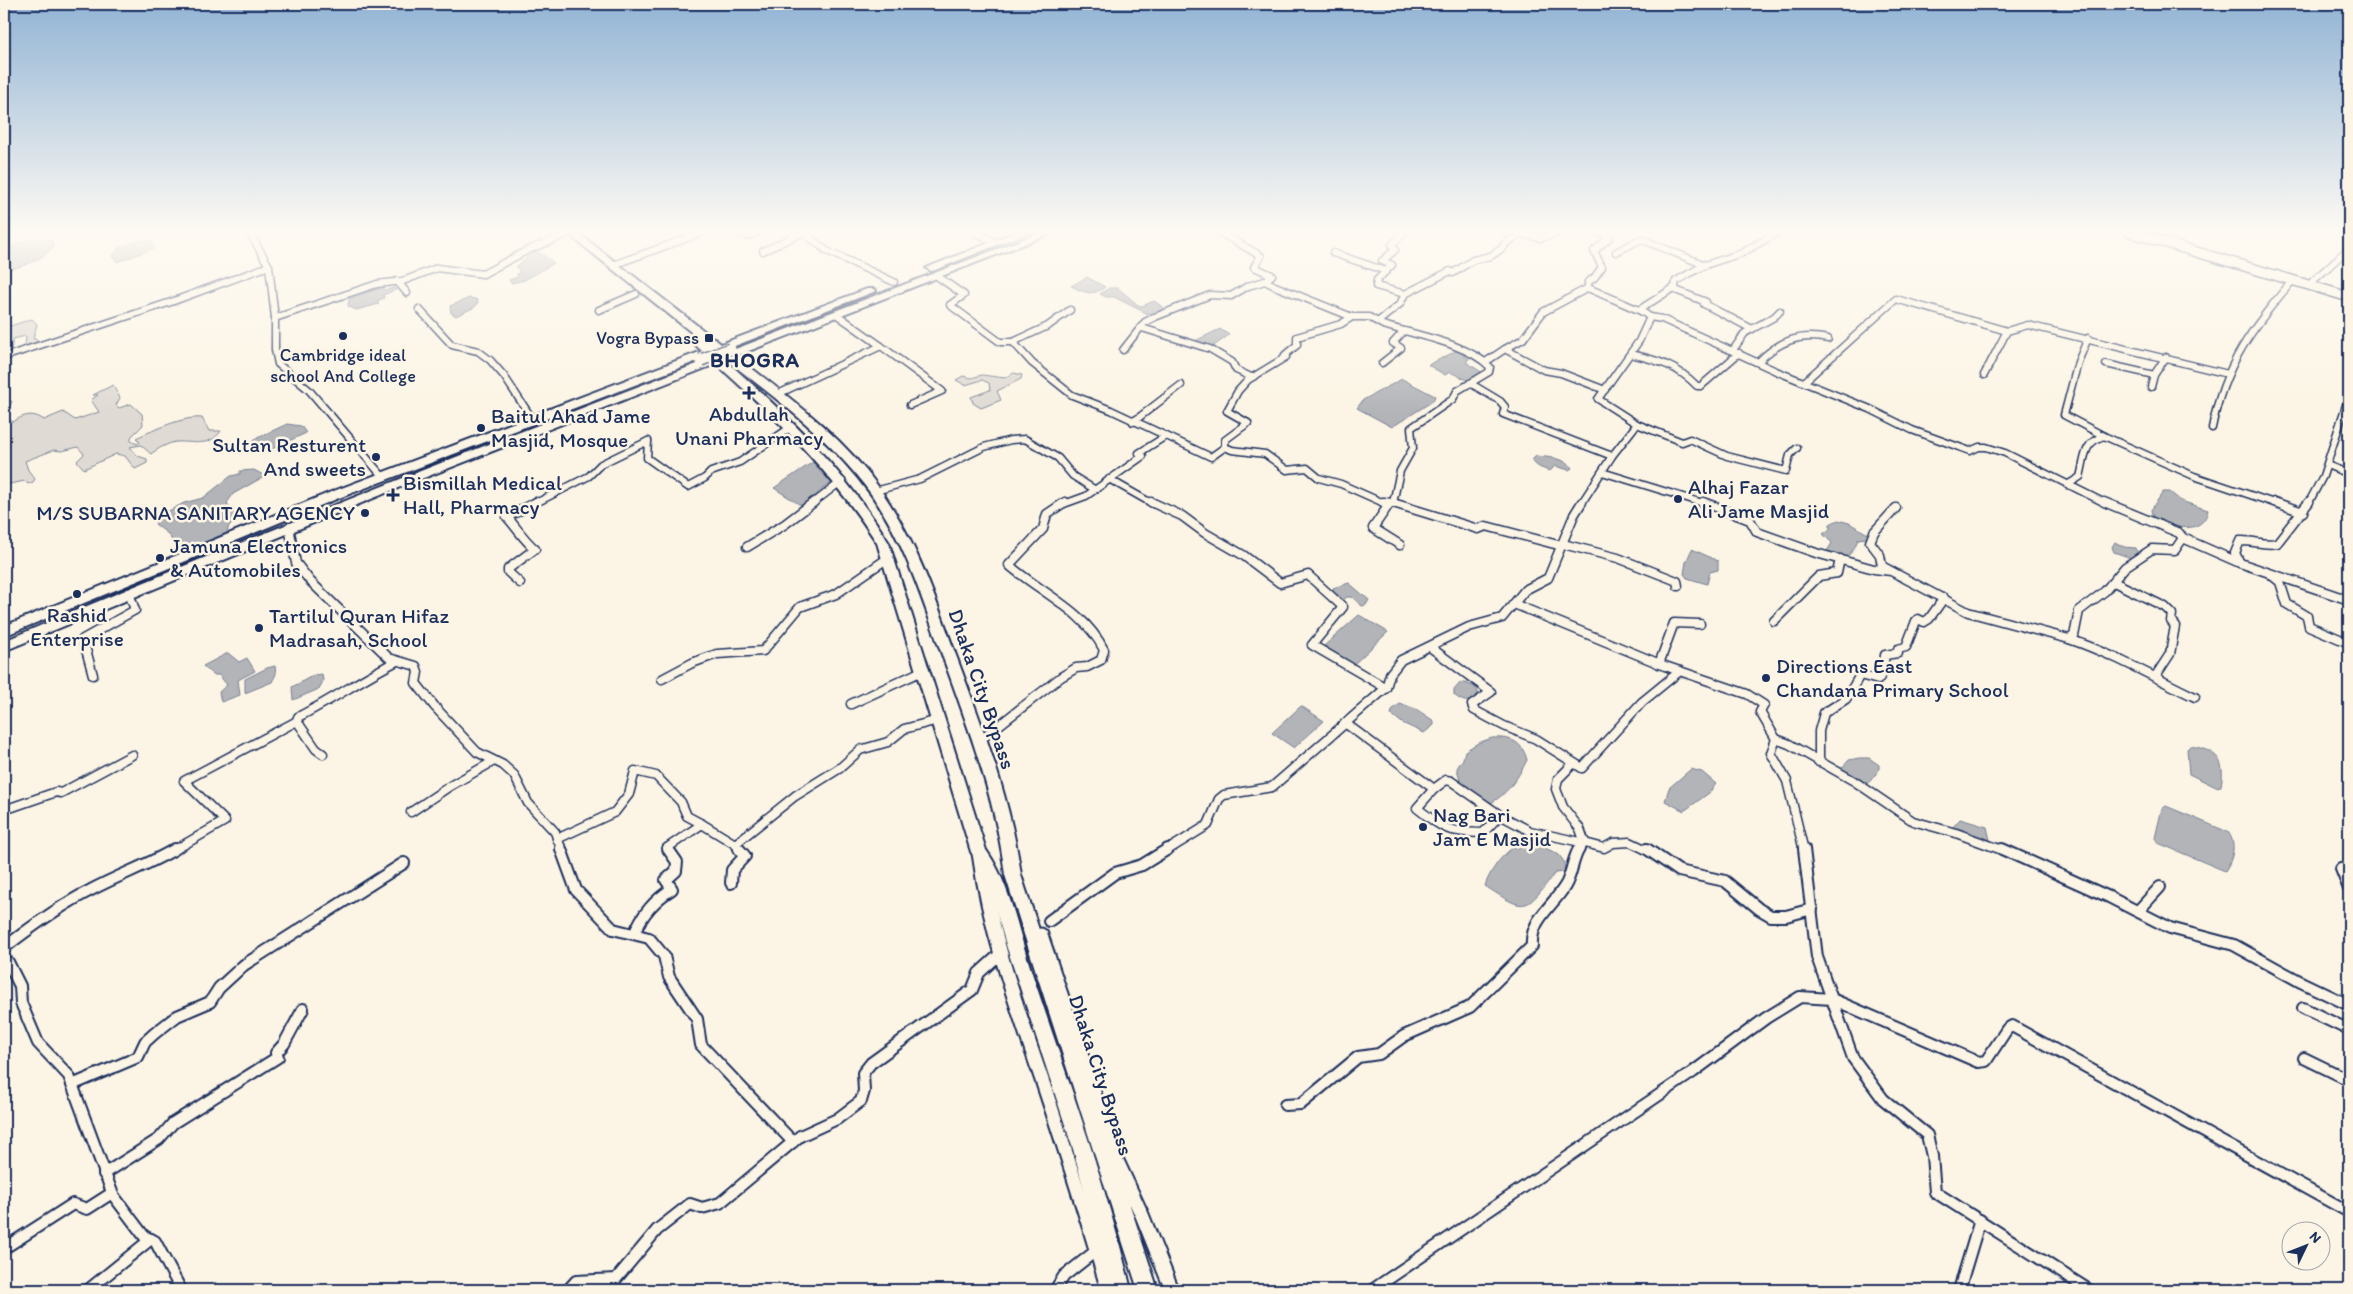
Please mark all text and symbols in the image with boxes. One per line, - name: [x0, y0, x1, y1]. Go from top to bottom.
- place label: Vogra Bypass: [596, 327, 699, 349]
- marker: Cambridge ideal school And College: [337, 330, 349, 342]
- marker: Vogra Bypass: [703, 332, 715, 344]
- place label: Cambridge ideal school And College: [270, 344, 416, 387]
- district label: BHOGRA: [710, 347, 800, 372]
- marker: Abdullah Unani Pharmacy: [743, 387, 755, 399]
- place label: Abdullah Unani Pharmacy: [675, 401, 823, 450]
- place label: Baitul Ahad Jame Masjid, Mosque: [491, 403, 651, 452]
- marker: Baitul Ahad Jame Masjid, Mosque: [475, 422, 487, 434]
- place label: Sultan Resturent And sweets: [212, 432, 366, 481]
- marker: Sultan Resturent And sweets: [370, 451, 382, 463]
- place label: Bismillah Medical Hall, Pharmacy: [403, 470, 562, 519]
- place label: Alhaj Fazar Ali Jame Masjid: [1688, 474, 1829, 523]
- marker: Bismillah Medical Hall, Pharmacy: [387, 489, 399, 501]
- marker: Alhaj Fazar Ali Jame Masjid: [1672, 493, 1684, 505]
- place label: M/S SUBARNA SANITARY AGENCY: [36, 500, 355, 525]
- marker: M/S SUBARNA SANITARY AGENCY: [359, 507, 371, 519]
- place label: Jamuna Electronics & Automobiles: [170, 533, 347, 582]
- marker: Jamuna Electronics & Automobiles: [154, 552, 166, 564]
- marker: Rashid Enterprise: [71, 588, 83, 600]
- place label: Rashid Enterprise: [30, 602, 124, 651]
- place label: Tartilul Quran Hifaz Madrasah, School: [269, 603, 449, 652]
- street label: Dhaka City Bypass: [943, 606, 1022, 772]
- marker: Tartilul Quran Hifaz Madrasah, School: [253, 622, 265, 634]
- place label: Directions East Chandana Primary School: [1776, 653, 2009, 702]
- marker: Directions East Chandana Primary School: [1760, 672, 1772, 684]
- place label: Nag Bari Jam E Masjid: [1433, 802, 1552, 851]
- marker: Nag Bari Jam E Masjid: [1417, 821, 1429, 833]
- street label: Dhaka City Bypass: [1064, 991, 1139, 1158]
- north arrow: [2280, 1222, 2330, 1272]
- text: N: [2306, 1228, 2325, 1247]

